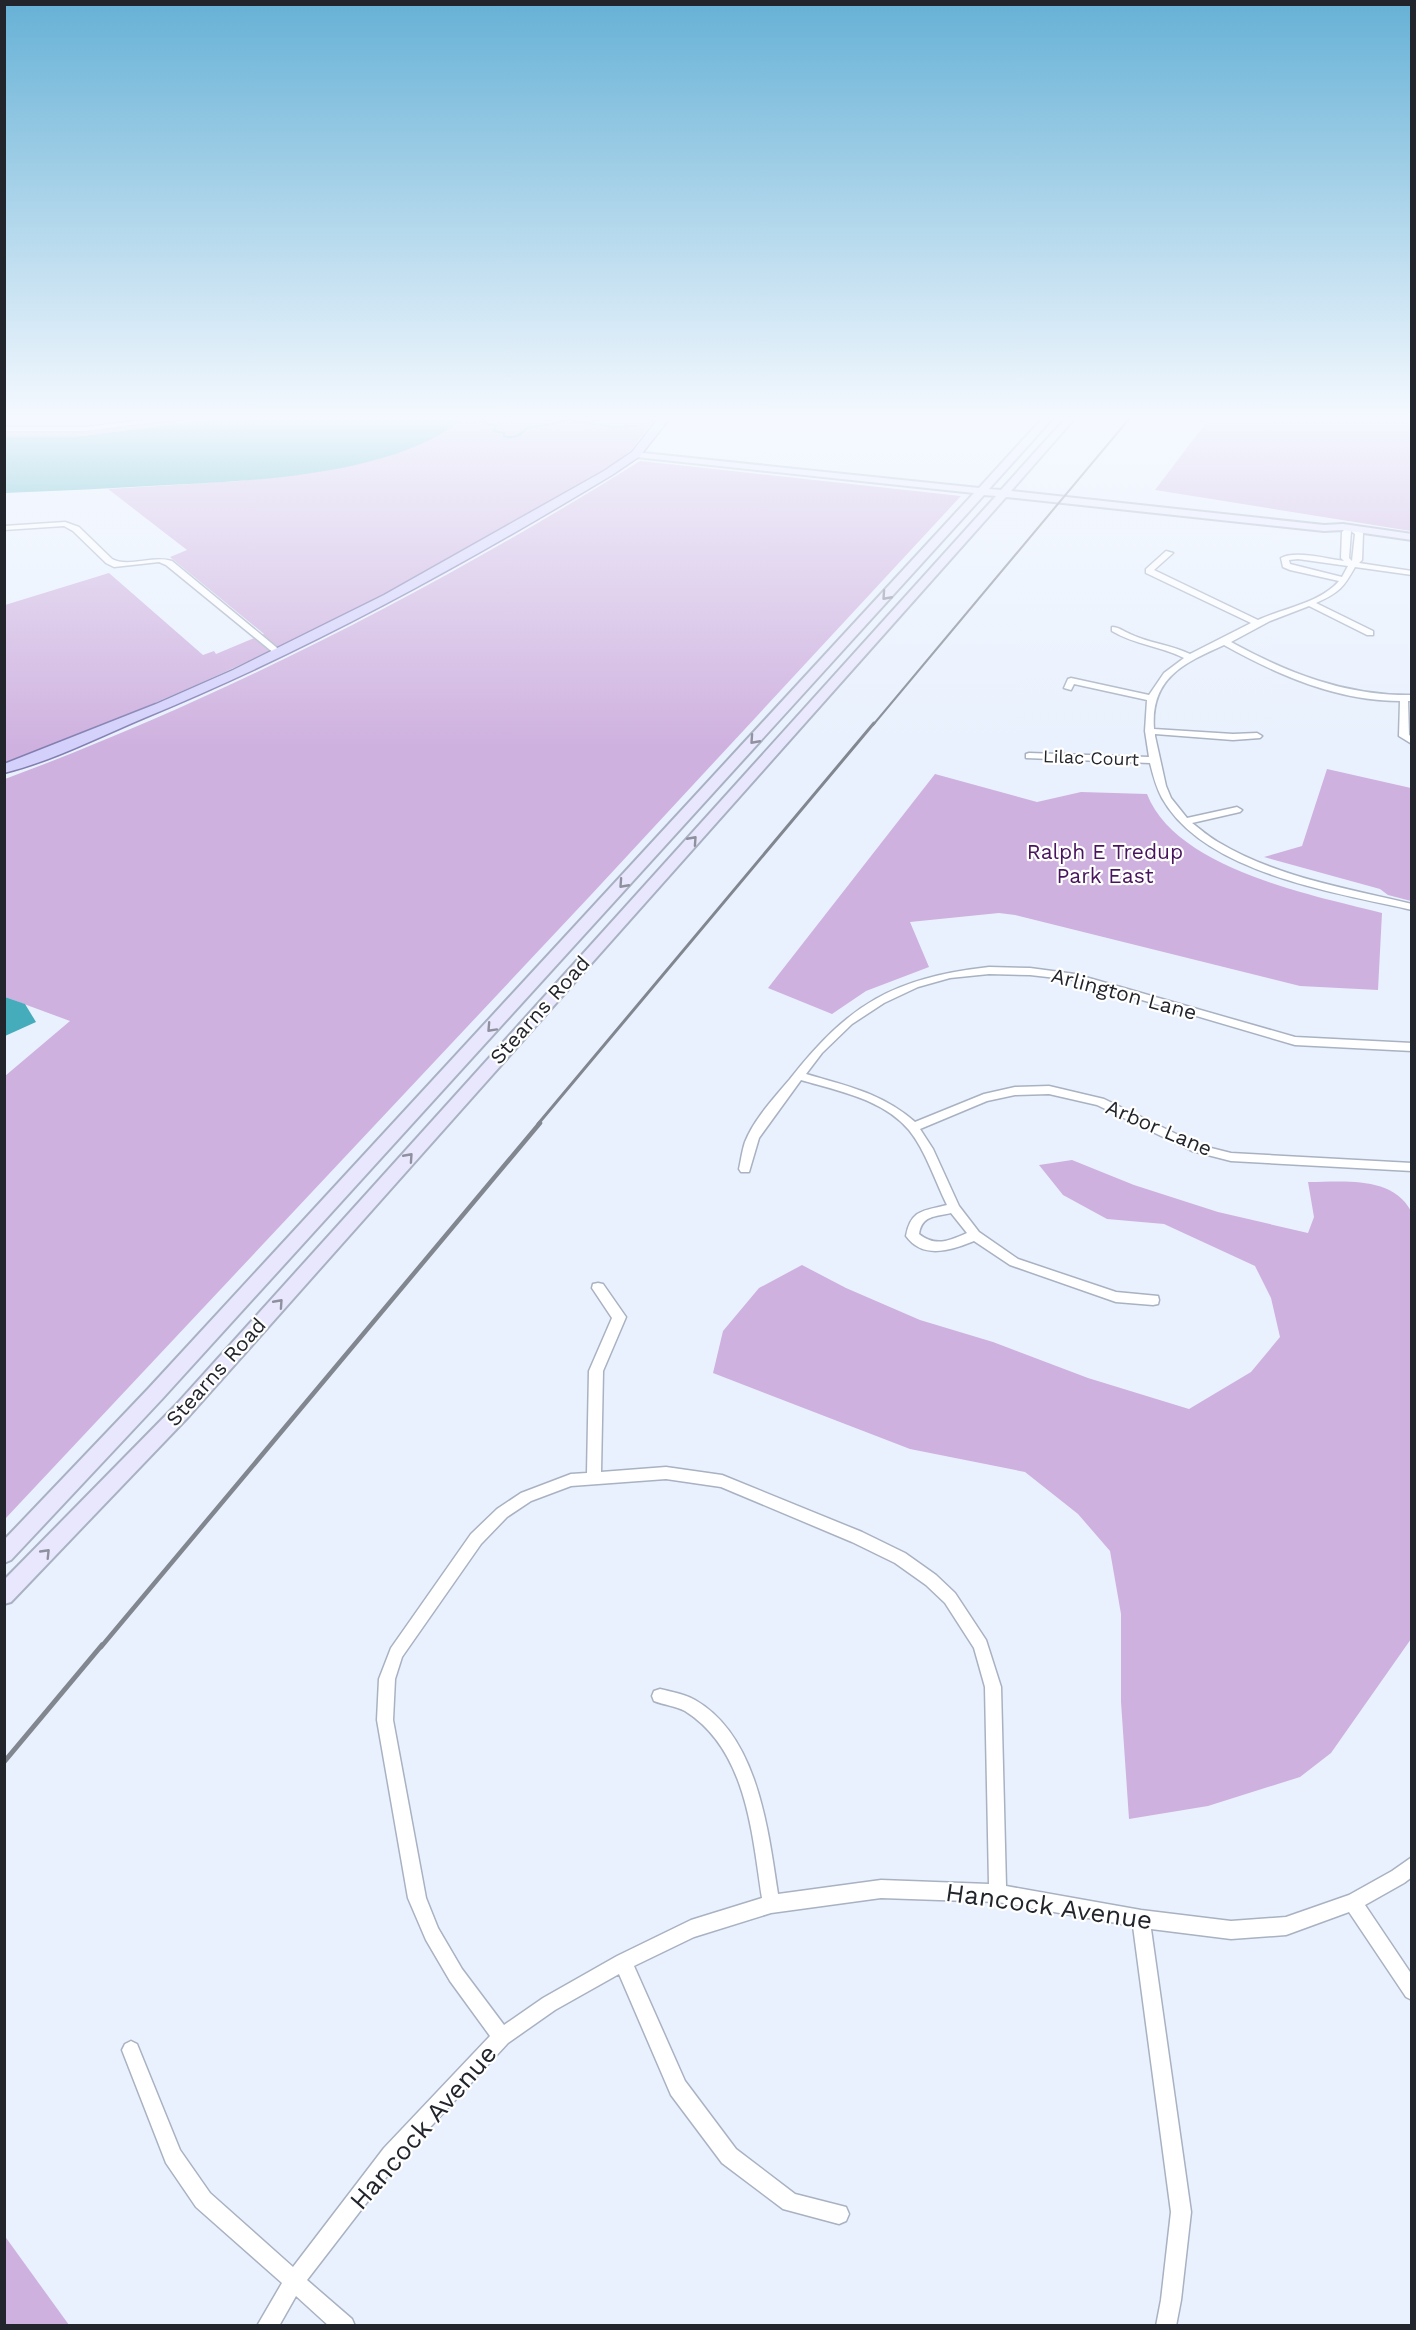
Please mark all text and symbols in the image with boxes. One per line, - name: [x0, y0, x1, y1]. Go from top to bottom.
- one-way arrow: [882, 589, 893, 600]
- one-way arrow: [750, 733, 761, 744]
- street label: Lilac Court: [1043, 745, 1140, 770]
- one-way arrow: [686, 836, 697, 847]
- park label: Ralph E Tredup Park East: [1027, 839, 1183, 888]
- one-way arrow: [619, 878, 630, 888]
- street label: Stearns Road: [484, 950, 595, 1069]
- street label: Arlington Lane: [1049, 962, 1200, 1025]
- one-way arrow: [487, 1021, 498, 1032]
- street label: Arbor Lane: [1102, 1094, 1216, 1161]
- one-way arrow: [402, 1154, 413, 1164]
- one-way arrow: [272, 1299, 283, 1310]
- street label: Stearns Road: [160, 1312, 271, 1431]
- one-way arrow: [38, 1550, 49, 1561]
- street label: Hancock Avenue: [944, 1877, 1154, 1935]
- street label: Hancock Avenue: [343, 2039, 503, 2215]

